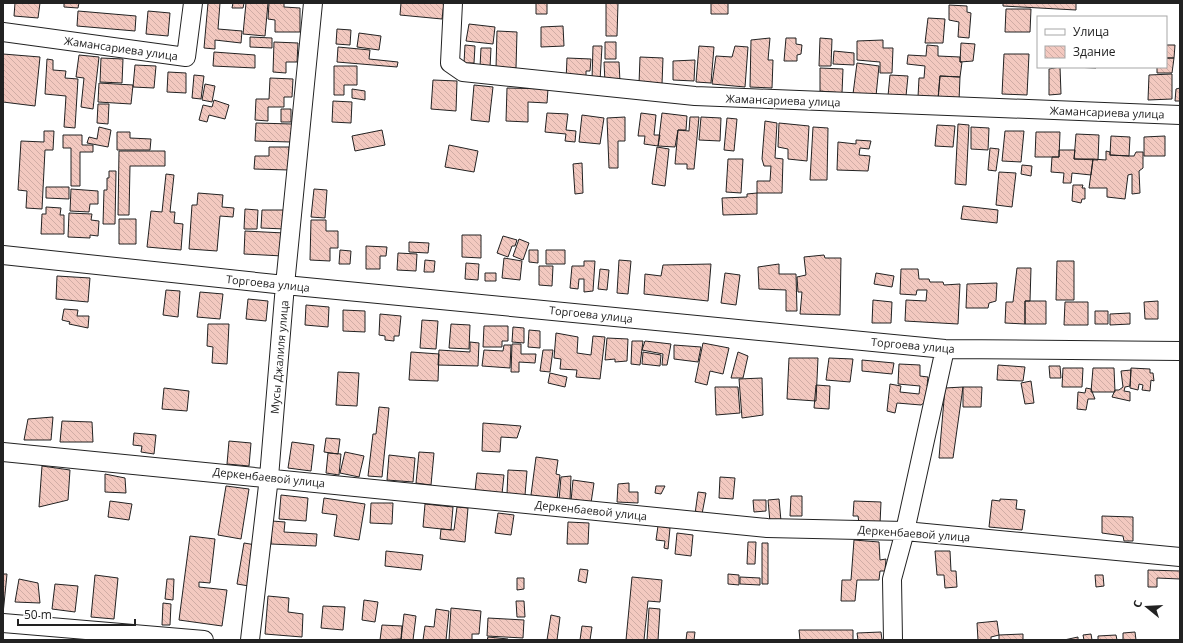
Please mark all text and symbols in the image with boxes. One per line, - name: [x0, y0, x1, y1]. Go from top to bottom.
- legend: [1037, 16, 1167, 68]
- text: Улица: [1073, 23, 1109, 40]
- street label: Жамансариева улица: [63, 33, 179, 63]
- text: Здание: [1073, 43, 1116, 60]
- street label: Жамансариева улица: [725, 91, 841, 109]
- street label: Жамансариева улица: [1049, 103, 1165, 121]
- street label: Торгоева улица: [225, 271, 311, 295]
- street label: Мусы Джалиля улица: [267, 300, 291, 414]
- street label: Торгоева улица: [548, 302, 634, 326]
- street label: Торгоева улица: [870, 334, 956, 356]
- street label: Деркенбаевой улица: [212, 464, 326, 490]
- street label: Деркенбаевой улица: [534, 497, 648, 523]
- street label: Деркенбаевой улица: [857, 522, 971, 544]
- north arrow: [1127, 587, 1167, 627]
- text: С: [1129, 598, 1145, 609]
- scale bar: [18, 601, 135, 627]
- text: 50 m: [24, 606, 52, 623]

